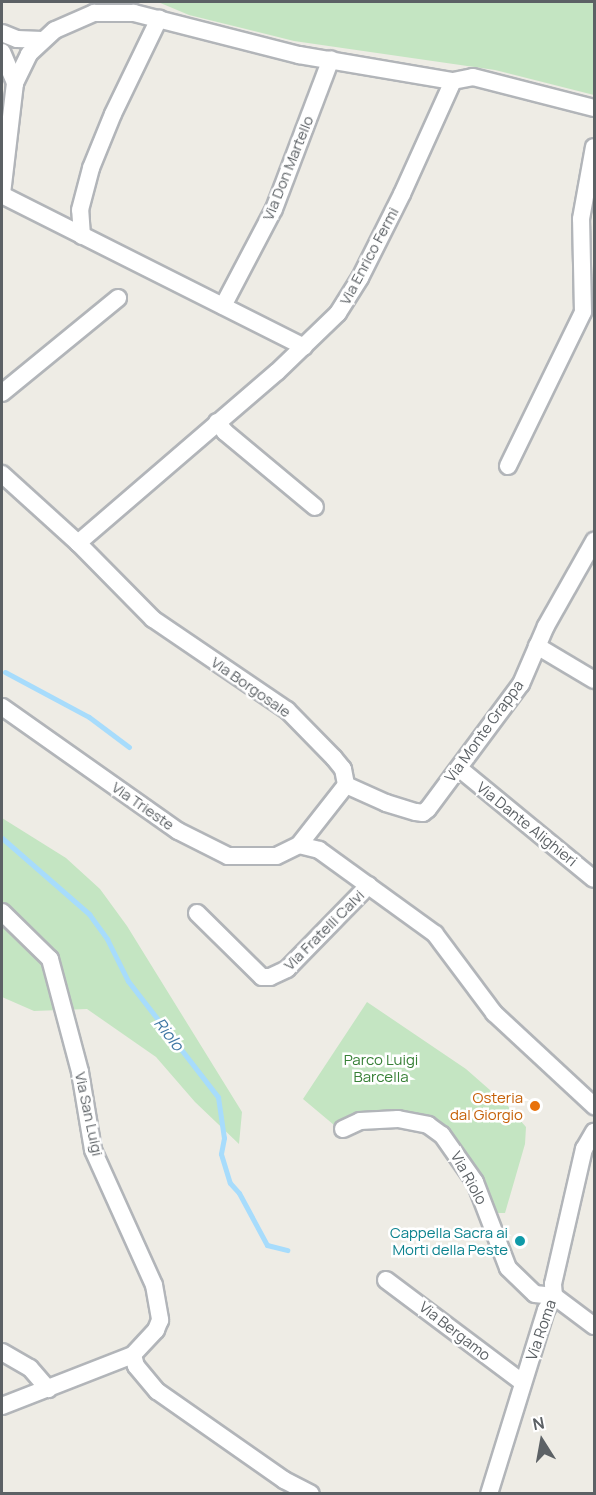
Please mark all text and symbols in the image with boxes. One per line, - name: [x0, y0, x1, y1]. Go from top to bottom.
- street label: Via Don Martello: [259, 113, 317, 223]
- street label: Via Enrico Fermi: [336, 204, 402, 308]
- street label: Via Borgosale: [208, 653, 294, 721]
- street label: Via Monte Grappa: [441, 677, 527, 785]
- street label: Via Trieste: [108, 778, 178, 834]
- street label: Via Dante Alighieri: [473, 778, 581, 870]
- street label: Via Fratelli Calvi: [280, 886, 368, 974]
- water label: Riolo: [150, 1014, 188, 1054]
- park label: Parco Luigi Barcella: [344, 1050, 418, 1085]
- street label: Via San Luigi: [71, 1070, 107, 1158]
- place label: Osteria dal Giorgio: [450, 1088, 523, 1123]
- marker: Osteria dal Giorgio: [528, 1099, 542, 1113]
- street label: Via Riolo: [447, 1148, 491, 1208]
- place label: Cappella Sacra ai Morti della Peste: [390, 1223, 508, 1258]
- marker: Cappella Sacra ai Morti della Peste: [513, 1234, 527, 1248]
- street label: Via Roma: [522, 1297, 560, 1363]
- street label: Via Bergamo: [416, 1298, 494, 1364]
- north arrow: [512, 1411, 572, 1471]
- text: N: [531, 1411, 546, 1435]

